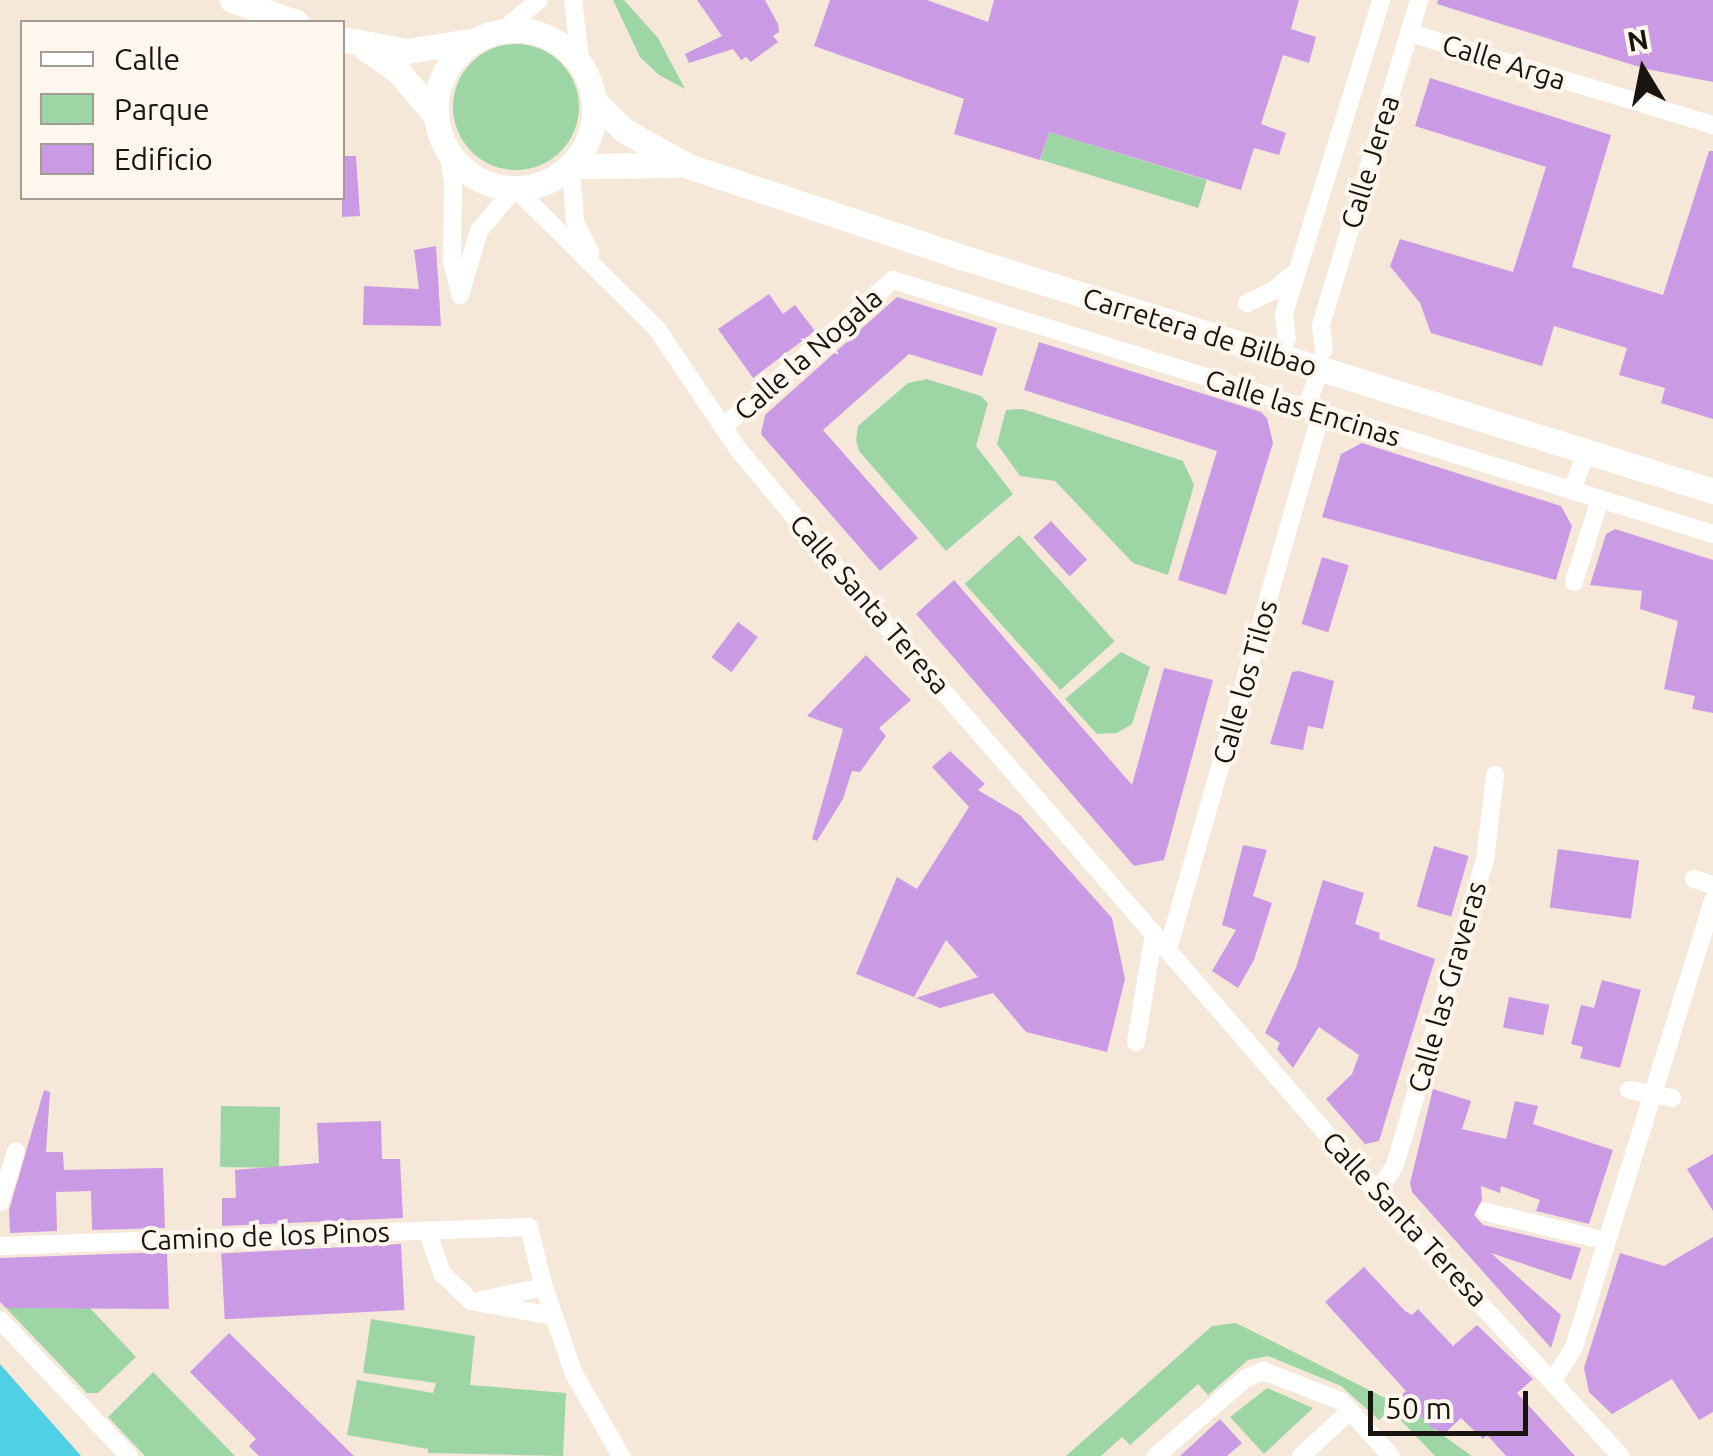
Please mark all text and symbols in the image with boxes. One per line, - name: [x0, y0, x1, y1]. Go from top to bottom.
- legend: [20, 20, 345, 200]
- north arrow: [1593, 20, 1693, 120]
- text: N: [1625, 23, 1651, 57]
- street label: Calle Arga: [1438, 27, 1570, 97]
- text: Calle: [114, 42, 180, 76]
- street label: Calle Jerea: [1334, 91, 1406, 233]
- text: Parque: [114, 92, 210, 126]
- text: Edificio: [114, 142, 213, 176]
- street label: Carretera de Bilbao: [1079, 280, 1321, 384]
- street label: Calle la Nogala: [727, 281, 889, 427]
- street label: Calle las Encinas: [1201, 362, 1405, 454]
- street label: Calle Santa Teresa: [783, 507, 957, 701]
- street label: Calle los Tilos: [1206, 596, 1284, 768]
- street label: Calle las Graveras: [1401, 878, 1493, 1096]
- street label: Calle Santa Teresa: [1315, 1124, 1495, 1314]
- street label: Camino de los Pinos: [140, 1215, 390, 1257]
- scale bar: [1373, 1371, 1533, 1433]
- text: 50 m: [1385, 1391, 1452, 1425]

